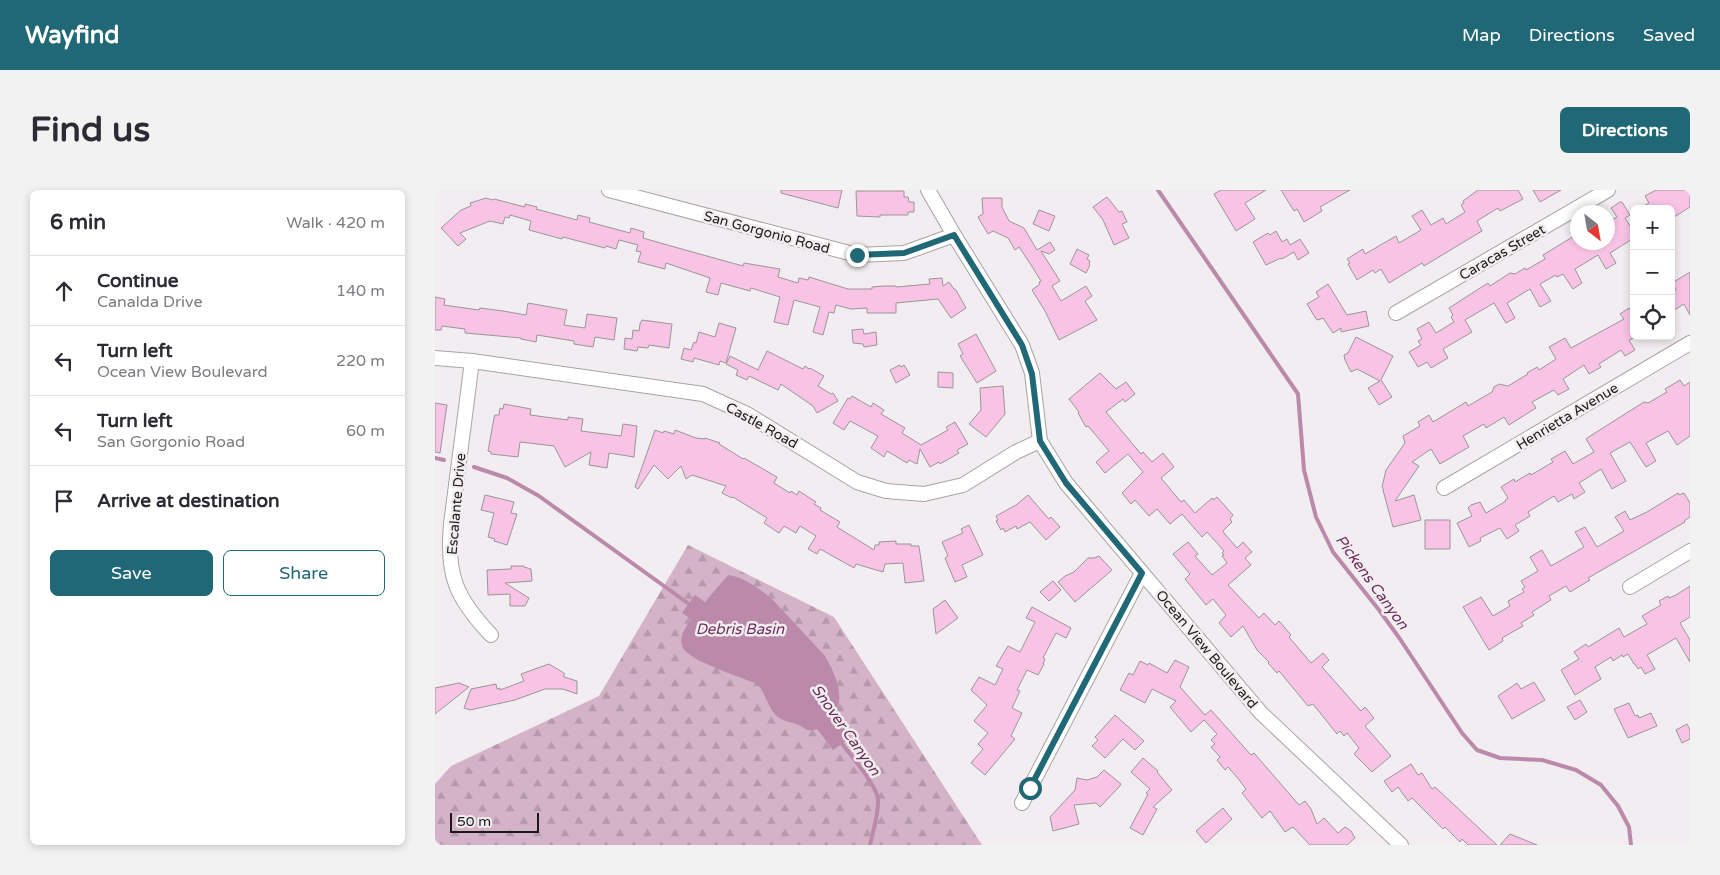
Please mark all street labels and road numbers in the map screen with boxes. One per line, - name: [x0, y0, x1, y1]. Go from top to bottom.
- street label: San Gorgonio Road: [702, 207, 832, 257]
- street label: Caracas Street: [1456, 221, 1549, 284]
- street label: Henrietta Avenue: [1513, 379, 1621, 454]
- street label: Castle Road: [723, 399, 801, 452]
- street label: Escalante Drive: [444, 452, 469, 556]
- street label: Ocean View Boulevard: [1152, 587, 1261, 712]

